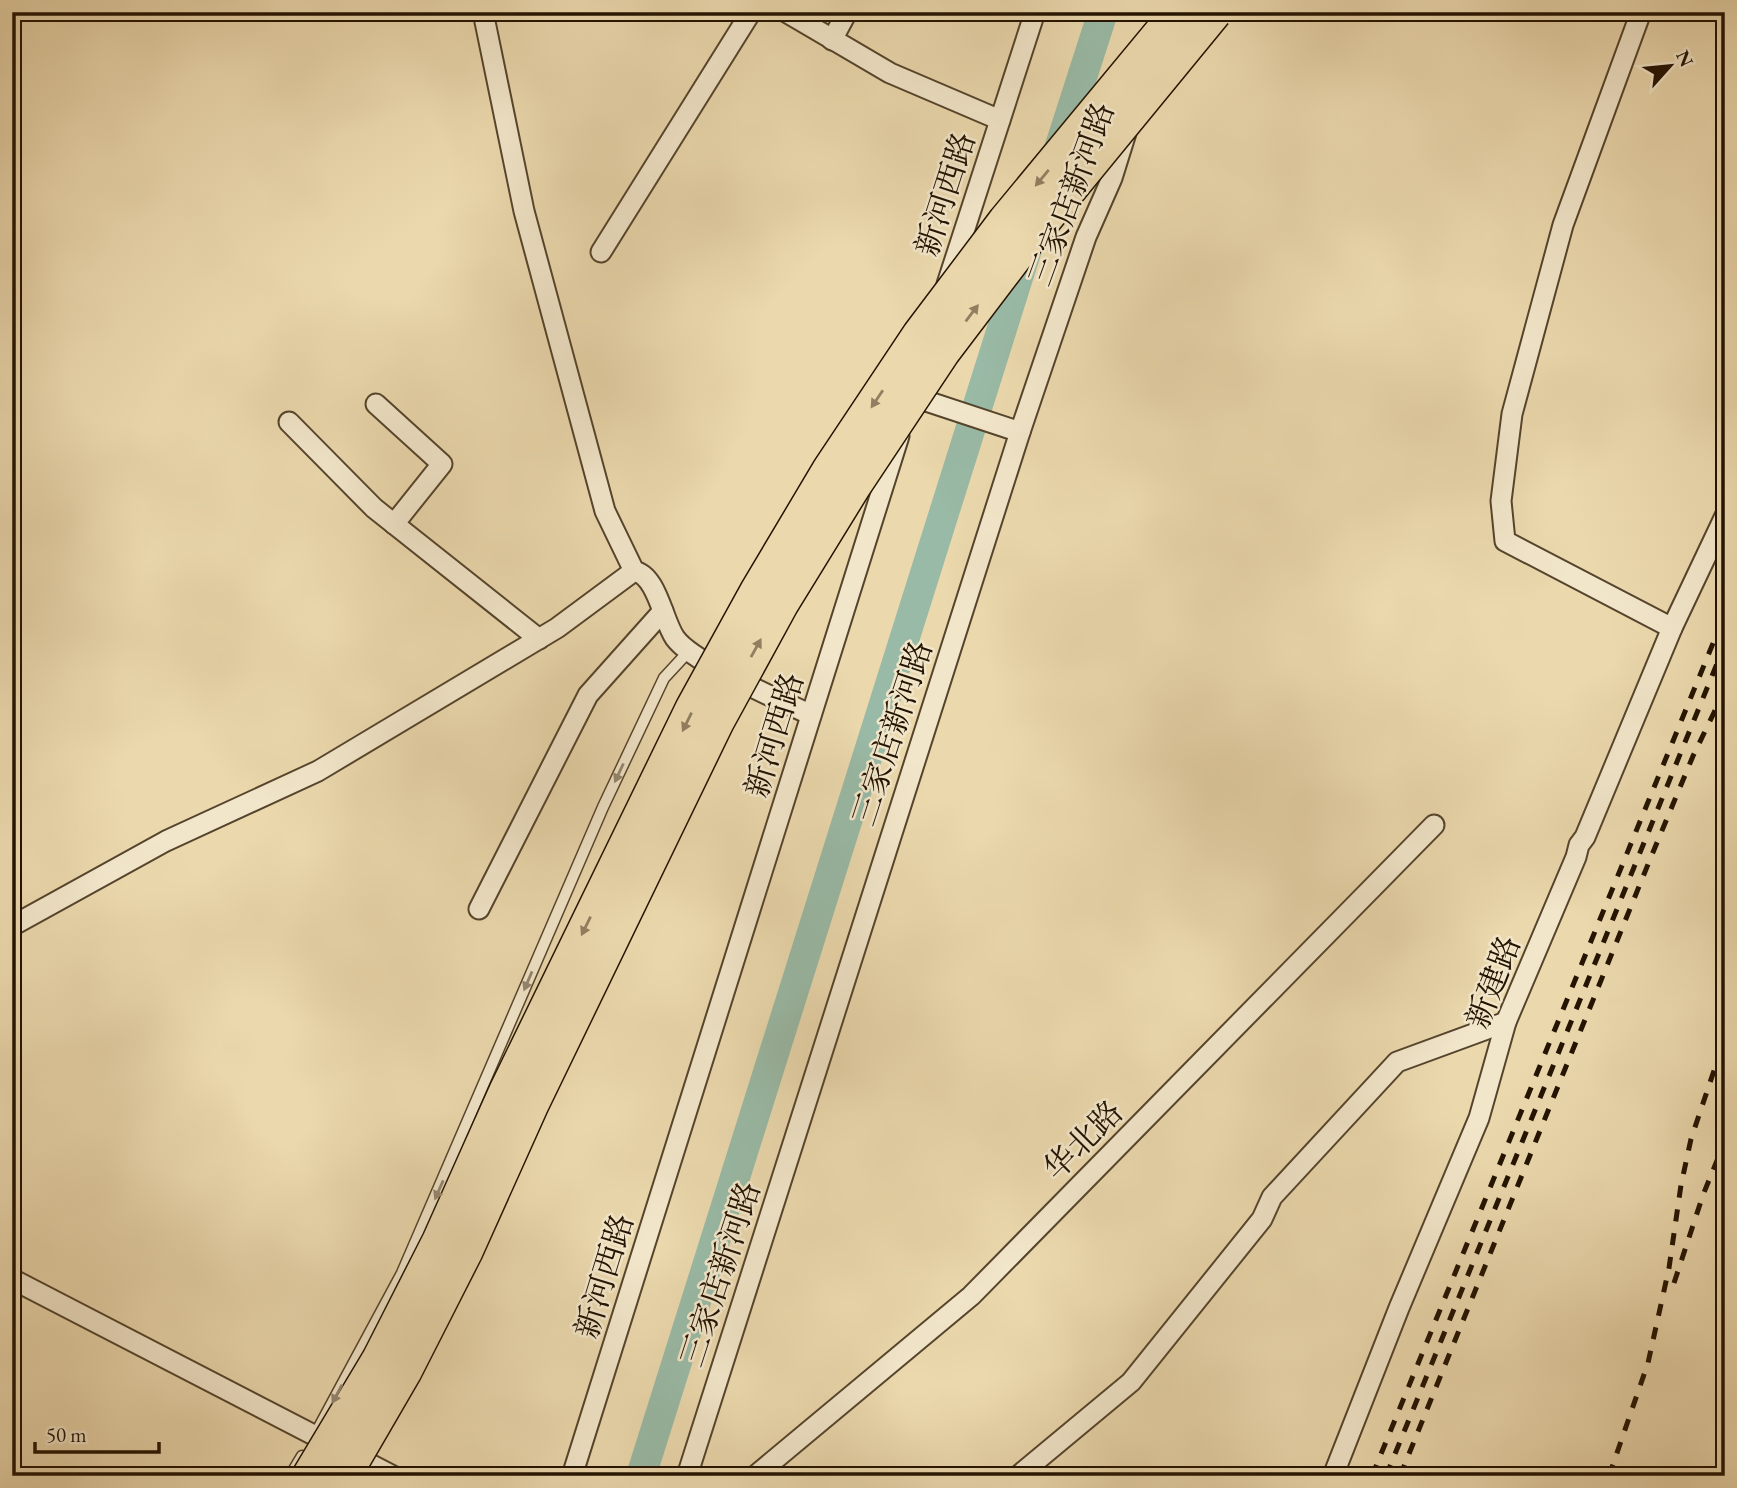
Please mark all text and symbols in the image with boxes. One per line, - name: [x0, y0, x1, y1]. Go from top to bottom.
- north arrow: [1636, 32, 1706, 102]
- text: N: [1670, 46, 1700, 72]
- street label: 三家店新河路: [1018, 97, 1124, 291]
- street label: 新河西路: [905, 127, 985, 261]
- one-way arrow: [1035, 170, 1050, 187]
- one-way arrow: [964, 304, 979, 322]
- one-way arrow: [870, 390, 883, 409]
- street label: 三家店新河路: [842, 635, 942, 831]
- one-way arrow: [750, 638, 762, 658]
- street label: 新河西路: [735, 668, 813, 802]
- one-way arrow: [681, 712, 692, 732]
- one-way arrow: [613, 762, 624, 783]
- one-way arrow: [580, 916, 592, 936]
- street label: 新建路: [1456, 930, 1530, 1034]
- one-way arrow: [522, 971, 534, 991]
- street label: 华北路: [1034, 1091, 1132, 1189]
- street label: 三家店新河路: [670, 1176, 770, 1372]
- one-way arrow: [433, 1180, 444, 1201]
- street label: 新河西路: [565, 1209, 643, 1343]
- one-way arrow: [332, 1384, 344, 1404]
- scale bar: [35, 1411, 159, 1455]
- text: 50 m: [46, 1421, 87, 1448]

